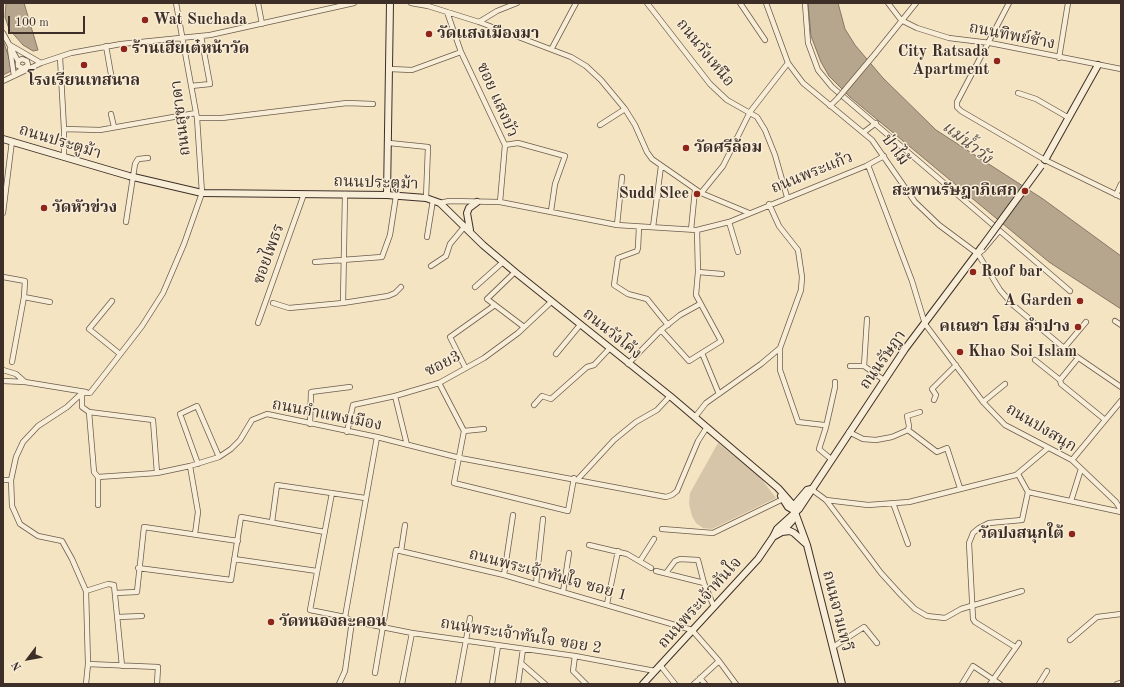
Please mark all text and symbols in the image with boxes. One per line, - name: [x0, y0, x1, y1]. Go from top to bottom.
- scale bar: [10, 8, 87, 34]
- place label: Wat Suchada: [153, 10, 247, 30]
- marker: Wat Suchada: [140, 15, 150, 25]
- street label: ถนนวังเหนือ: [672, 15, 738, 91]
- text: 100 m: [15, 17, 49, 29]
- street label: ถนนทิพย์ช้าง: [967, 18, 1057, 54]
- place label: วัดแสงเมืองมา: [437, 24, 539, 44]
- marker: วัดแสงเมืองมา: [424, 29, 434, 39]
- place label: ร้านเฮียเต๋หน้าวัด: [132, 39, 249, 59]
- place label: City Ratsada Apartment: [898, 42, 989, 80]
- marker: ร้านเฮียเต๋หน้าวัด: [119, 44, 129, 54]
- marker: City Ratsada Apartment: [992, 56, 1002, 66]
- marker: โรงเรียนเทสนาล: [79, 60, 89, 70]
- street label: ซอย แสงบัว: [472, 60, 522, 140]
- place label: โรงเรียนเทสนาล: [28, 71, 140, 91]
- street label: ถนนสุชาดา: [167, 79, 195, 157]
- water label: แม่น้ำวัง: [938, 117, 996, 169]
- street label: ถนนประตูม้า: [16, 120, 104, 164]
- street label: ป่าไม้: [877, 131, 913, 169]
- place label: วัดศรีล้อม: [694, 138, 762, 158]
- marker: วัดศรีล้อม: [681, 143, 691, 153]
- street label: ถนนพระแก้ว: [768, 148, 856, 198]
- street label: ถนนประตูม้า: [333, 172, 419, 194]
- place label: สะพานรัษฎาภิเศก: [892, 181, 1017, 201]
- place label: Sudd Slee: [619, 184, 689, 204]
- marker: สะพานรัษฎาภิเศก: [1020, 186, 1030, 196]
- marker: Sudd Slee: [692, 189, 702, 199]
- place label: วัดหัวข่วง: [52, 198, 117, 218]
- marker: วัดหัวข่วง: [39, 203, 49, 213]
- street label: ซอยไพธร: [249, 221, 289, 287]
- place label: Roof bar: [981, 262, 1042, 282]
- marker: Roof bar: [968, 267, 978, 277]
- place label: A Garden: [1004, 291, 1072, 311]
- marker: A Garden: [1075, 296, 1085, 306]
- street label: ถนนวังโค้ง: [578, 304, 646, 364]
- place label: คเณชา โฮม ลำปาง: [939, 317, 1070, 337]
- marker: คเณชา โฮม ลำปาง: [1073, 322, 1083, 332]
- street label: ถนนรัษฎา: [856, 327, 910, 393]
- place label: Khao Soi Islam: [968, 342, 1077, 362]
- street label: ซอย3: [422, 347, 464, 381]
- marker: Khao Soi Islam: [955, 347, 965, 357]
- street label: ถนนกำแพงเมือง: [270, 395, 384, 435]
- street label: ถนนปงสนุก: [1002, 399, 1080, 457]
- place label: วัดปงสนุกใต้: [978, 524, 1064, 544]
- marker: วัดปงสนุกใต้: [1067, 529, 1077, 539]
- street label: ถนนพระเจ้าทันใจ ซอย 1: [467, 545, 629, 605]
- street label: ถนนพระเจ้าทันใจ: [654, 553, 746, 653]
- street label: ถนนจามเทวี: [818, 569, 856, 653]
- place label: วัดหนองละคอน: [279, 612, 387, 632]
- street label: ถนนพระเจ้าทันใจ ซอย 2: [439, 614, 603, 658]
- marker: วัดหนองละคอน: [266, 617, 276, 627]
- north arrow: [8, 639, 48, 679]
- text: N: [11, 659, 24, 672]

